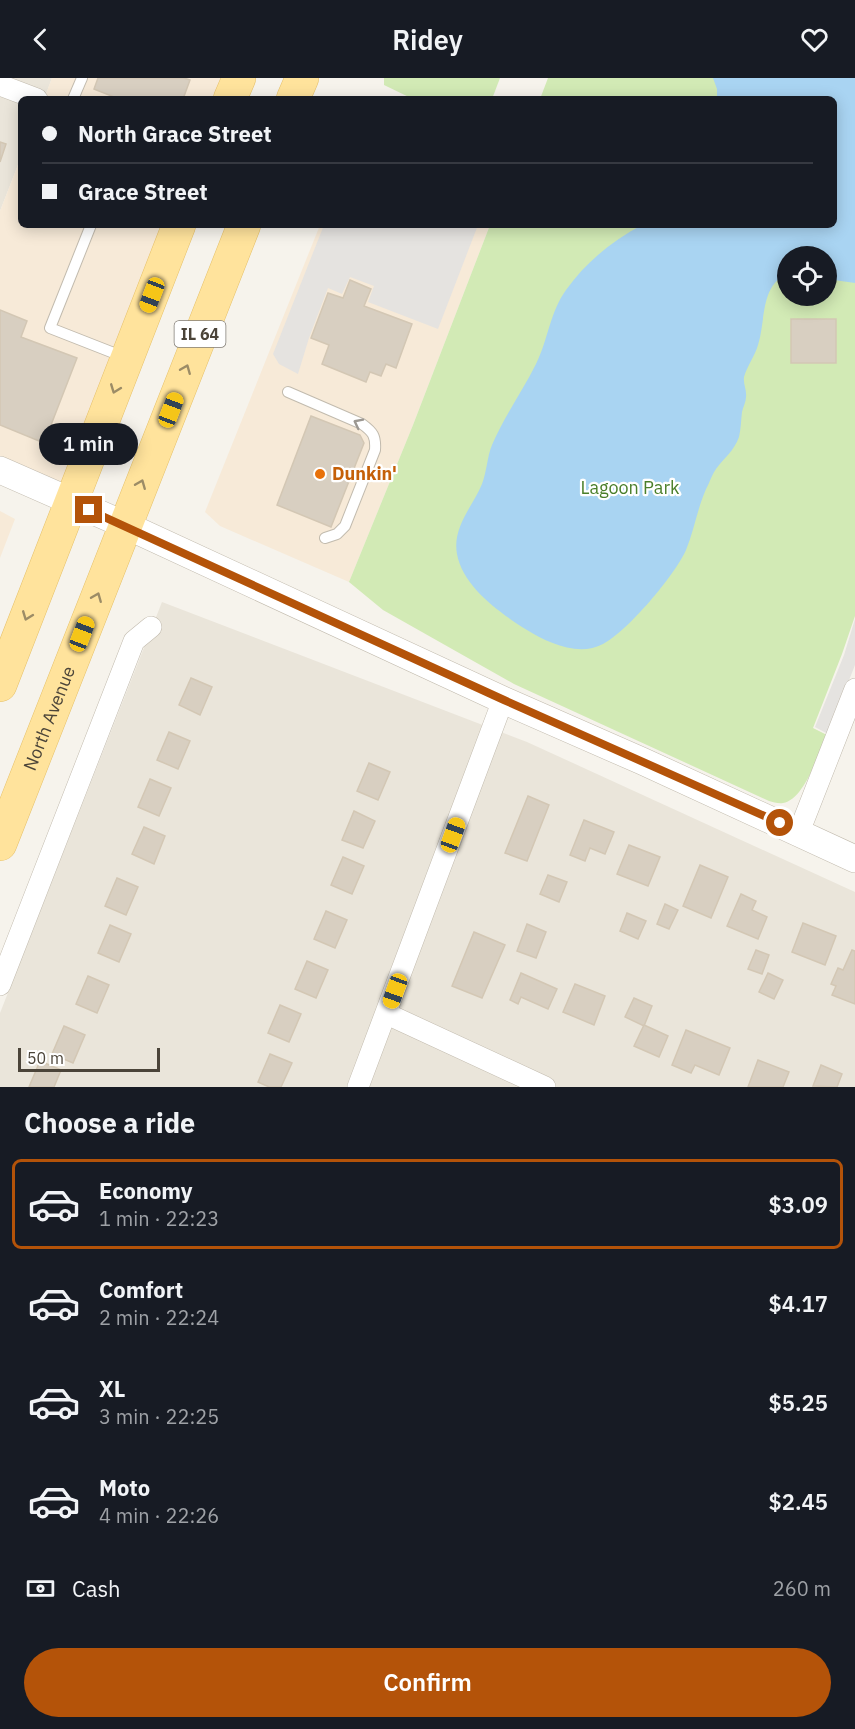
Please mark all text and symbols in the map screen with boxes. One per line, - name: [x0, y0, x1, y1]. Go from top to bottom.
- text: Ridey: [392, 22, 463, 57]
- icon: back: [24, 23, 57, 56]
- icon: heart: [798, 23, 831, 56]
- text: North Grace Street: [78, 119, 272, 148]
- text: Grace Street: [78, 177, 208, 206]
- map controls: [777, 246, 837, 306]
- button: locate: [777, 246, 837, 306]
- car: [137, 275, 167, 315]
- road number: IL 64: [174, 321, 226, 347]
- one-way arrow: [179, 365, 192, 375]
- one-way arrow: [110, 383, 122, 394]
- car: [156, 390, 186, 430]
- one-way arrow: [353, 418, 364, 430]
- callout: 1 min: [40, 423, 138, 465]
- text: 1 min: [63, 430, 114, 457]
- place label: Dunkin': [332, 462, 397, 485]
- marker: Dunkin': [313, 467, 327, 481]
- park label: Lagoon Park: [580, 476, 680, 499]
- one-way arrow: [134, 480, 146, 491]
- route end: [75, 496, 102, 523]
- one-way arrow: [90, 592, 102, 603]
- one-way arrow: [22, 609, 34, 620]
- car: [67, 614, 97, 654]
- street label: North Avenue: [18, 663, 80, 774]
- route start: [766, 809, 793, 836]
- car: [438, 815, 468, 855]
- car: [380, 971, 410, 1011]
- scale bar: [18, 1045, 160, 1073]
- text: 50 m: [27, 1048, 64, 1068]
- text: Choose a ride: [24, 1105, 195, 1140]
- text: Economy: [99, 1176, 193, 1205]
- icon: car: [27, 1177, 81, 1231]
- text: $3.09: [769, 1190, 828, 1219]
- text: 1 min · 22:23: [99, 1205, 219, 1232]
- text: Comfort: [99, 1275, 183, 1304]
- icon: car: [27, 1276, 81, 1330]
- text: $4.17: [769, 1289, 828, 1318]
- text: 2 min · 22:24: [99, 1304, 219, 1331]
- text: XL: [99, 1374, 125, 1403]
- icon: car: [27, 1375, 81, 1429]
- text: $5.25: [769, 1388, 828, 1417]
- text: 3 min · 22:25: [99, 1403, 219, 1430]
- text: Moto: [99, 1473, 150, 1502]
- icon: car: [27, 1474, 81, 1528]
- text: $2.45: [769, 1487, 828, 1516]
- text: 4 min · 22:26: [99, 1502, 219, 1529]
- icon: cash: [24, 1572, 57, 1605]
- text: Cash: [72, 1574, 121, 1603]
- text: 260 m: [773, 1575, 831, 1602]
- button: Confirm: [24, 1648, 831, 1717]

